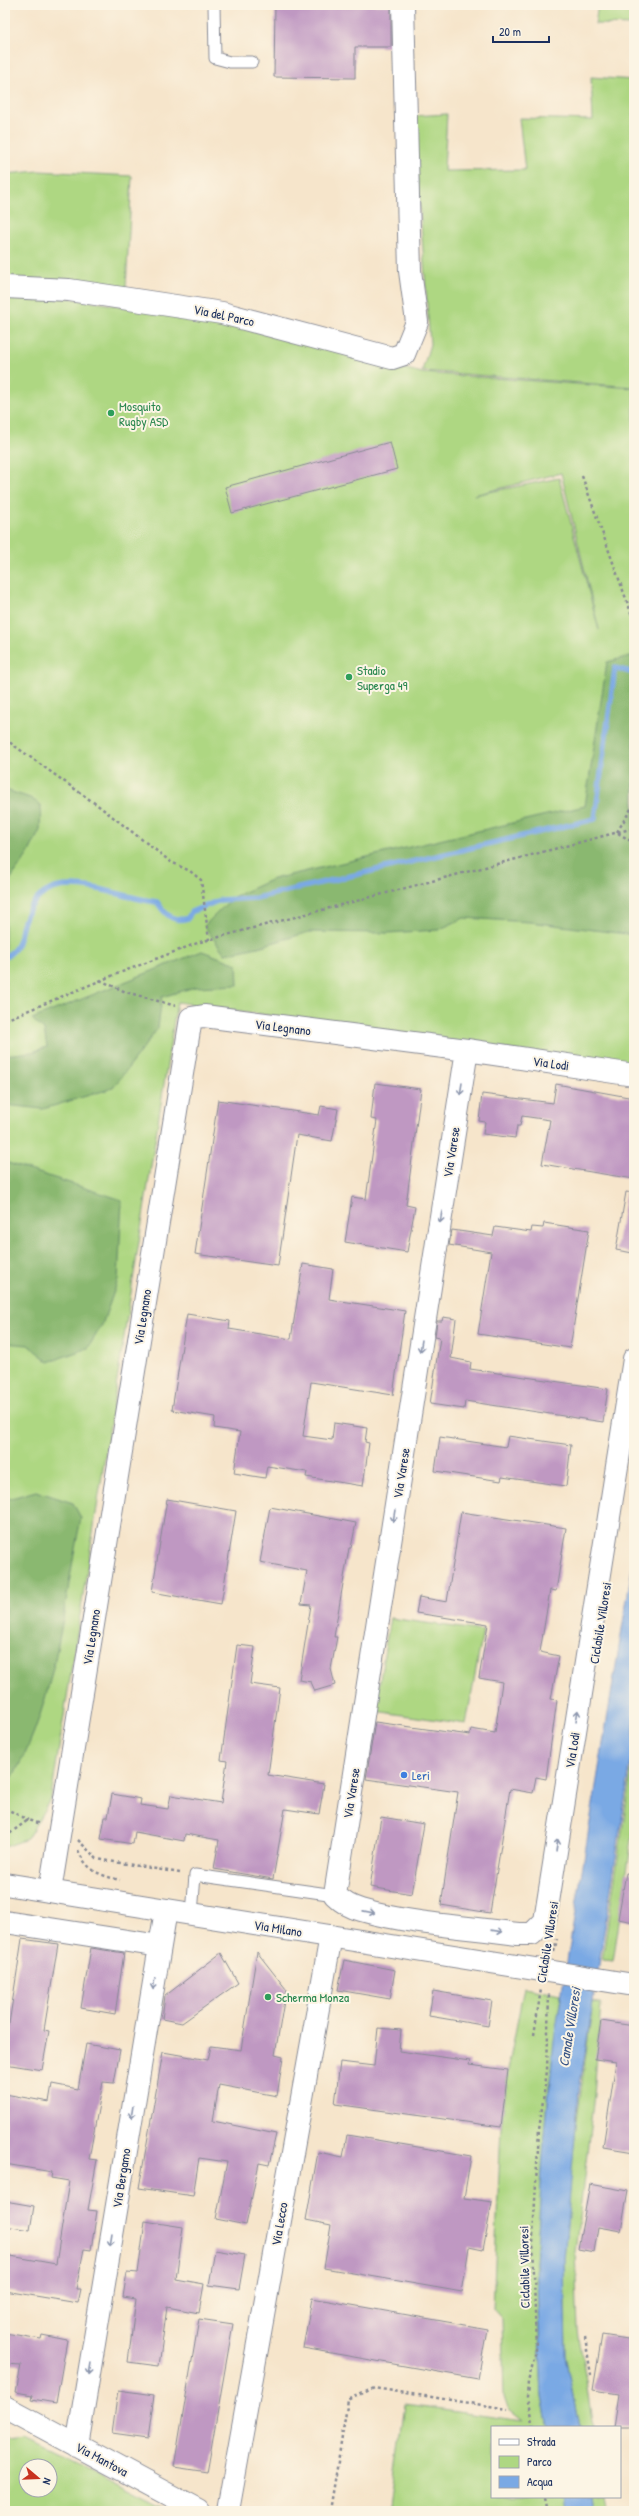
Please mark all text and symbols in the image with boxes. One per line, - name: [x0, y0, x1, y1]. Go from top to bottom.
- scale bar: [493, 18, 549, 44]
- text: 20 m: [499, 23, 521, 40]
- street label: Via del Parco: [192, 300, 256, 330]
- place label: Mosquito Rugby ASD: [119, 397, 169, 430]
- marker: Mosquito Rugby ASD: [106, 408, 116, 418]
- place label: Stadio Superga 49: [357, 661, 408, 694]
- marker: Stadio Superga 49: [344, 672, 354, 682]
- street label: Via Legnano: [254, 1015, 312, 1039]
- street label: Via Lodi: [532, 1052, 570, 1074]
- one-way arrow: [457, 1082, 465, 1095]
- street label: Via Varese: [438, 1125, 464, 1179]
- one-way arrow: [437, 1210, 445, 1223]
- street label: Via Legnano: [129, 1288, 155, 1346]
- one-way arrow: [417, 1339, 425, 1352]
- street label: Via Varese: [388, 1446, 414, 1500]
- one-way arrow: [390, 1509, 398, 1522]
- street label: Ciclabile Villoresi: [585, 1581, 615, 1665]
- street label: Via Legnano: [78, 1608, 104, 1666]
- one-way arrow: [573, 1710, 581, 1723]
- street label: Via Lodi: [560, 1731, 584, 1769]
- street label: Via Varese: [338, 1766, 364, 1820]
- place label: Leri: [412, 1766, 430, 1784]
- marker: Leri: [399, 1770, 409, 1780]
- one-way arrow: [553, 1839, 561, 1852]
- street label: Ciclabile Villoresi: [532, 1900, 562, 1984]
- one-way arrow: [362, 1908, 375, 1916]
- street label: Via Milano: [253, 1915, 303, 1941]
- one-way arrow: [490, 1927, 503, 1935]
- one-way arrow: [150, 1977, 158, 1990]
- water label: Canale Villoresi: [553, 1984, 585, 2068]
- place label: Scherma Monza: [276, 1988, 349, 2006]
- marker: Scherma Monza: [263, 1992, 273, 2002]
- one-way arrow: [128, 2105, 136, 2118]
- street label: Via Bergamo: [107, 2147, 135, 2209]
- street label: Via Lecco: [266, 2201, 292, 2247]
- street label: Ciclabile Villoresi: [514, 2226, 534, 2308]
- one-way arrow: [107, 2234, 115, 2247]
- one-way arrow: [86, 2362, 94, 2375]
- legend: [491, 2426, 621, 2498]
- text: Strada: [527, 2433, 556, 2450]
- street label: Via Mantova: [73, 2438, 131, 2480]
- text: Parco: [527, 2453, 552, 2470]
- north arrow: [18, 2458, 58, 2498]
- text: Acqua: [527, 2473, 553, 2490]
- text: N: [40, 2476, 55, 2486]

